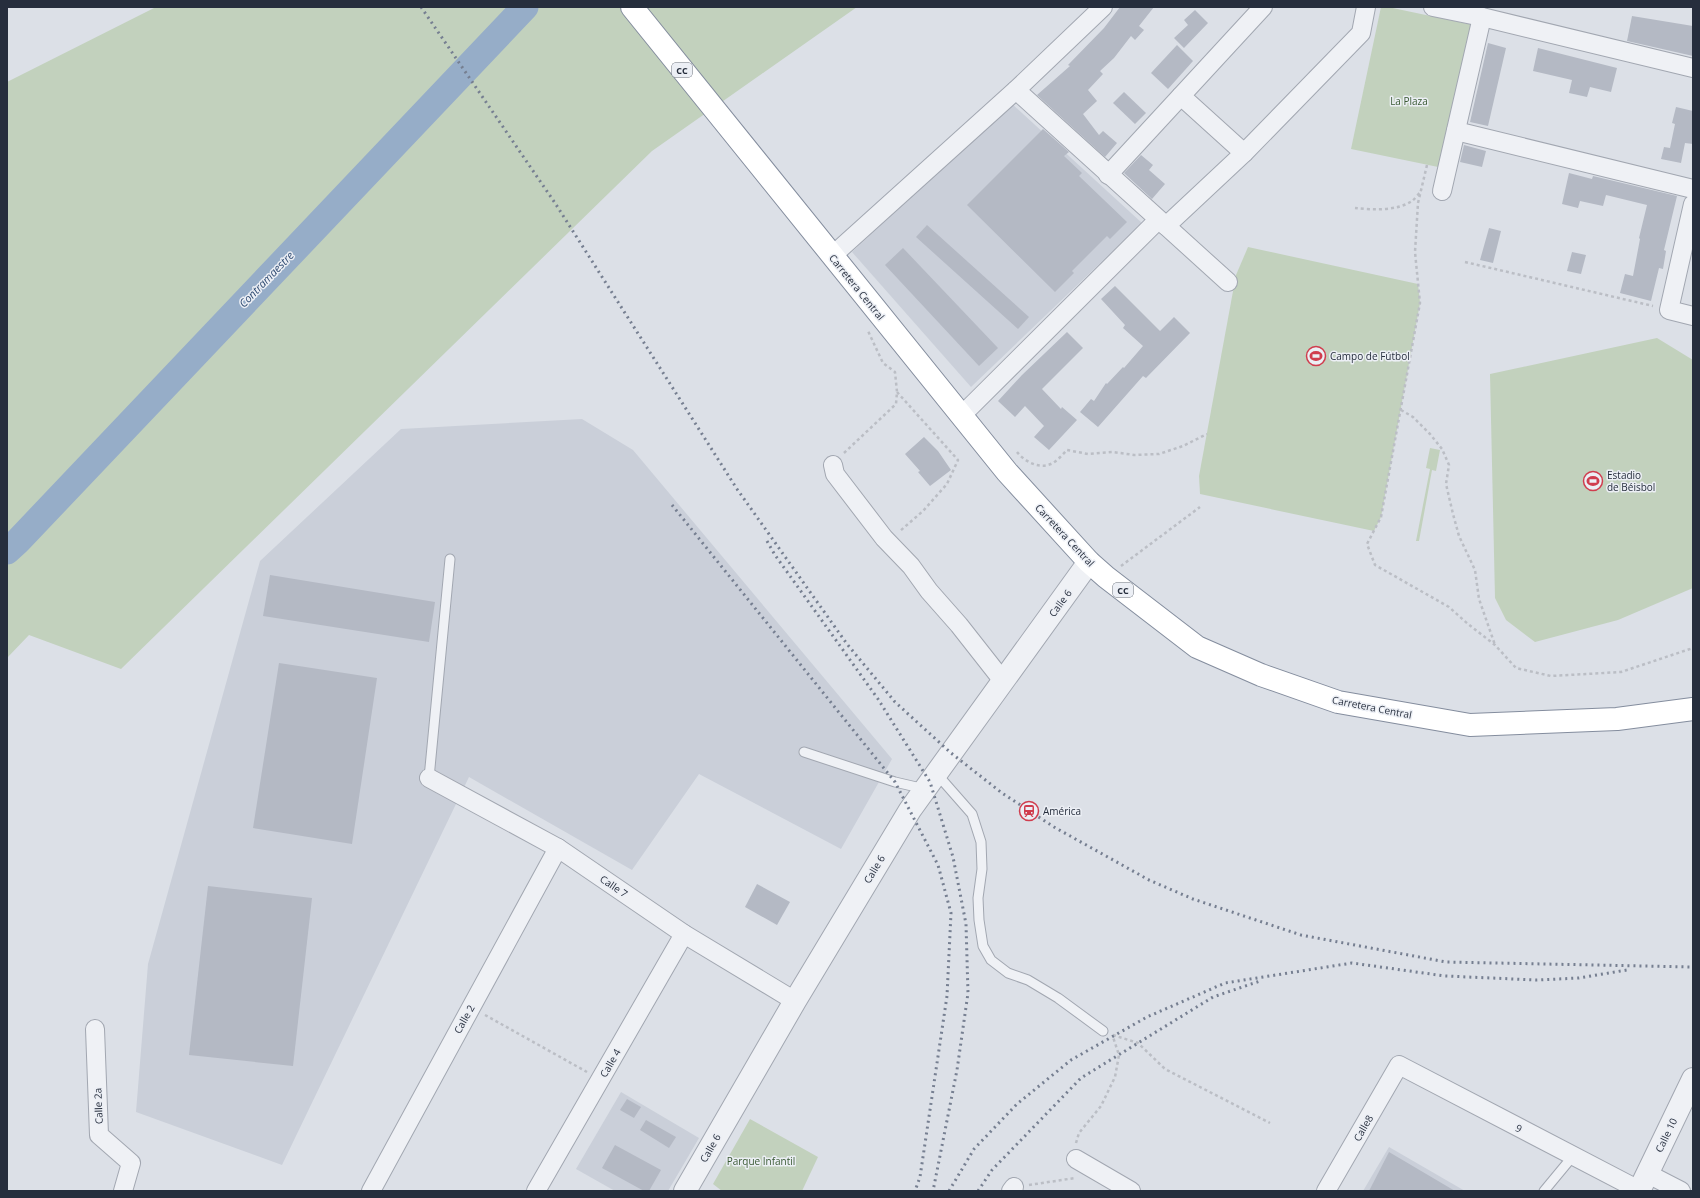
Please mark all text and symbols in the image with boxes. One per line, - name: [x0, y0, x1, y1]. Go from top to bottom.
- road number: CC: [672, 63, 692, 77]
- park label: La Plaza: [1390, 94, 1428, 108]
- water label: Contramaestre: [235, 247, 297, 310]
- street label: Carretera Central: [826, 251, 888, 323]
- sports icon: Campo de Fútbol: [1305, 345, 1327, 367]
- place label: Campo de Fútbol: [1330, 349, 1410, 363]
- place label: Estadio de Béisbol: [1607, 468, 1655, 494]
- sports icon: Estadio de Béisbol: [1582, 470, 1604, 492]
- street label: Carretera Central: [1032, 501, 1098, 569]
- road number: CC: [1113, 583, 1133, 597]
- street label: Calle 6: [1045, 586, 1075, 620]
- street label: Carretera Central: [1331, 692, 1413, 722]
- station icon: América: [1018, 800, 1040, 822]
- place label: América: [1043, 804, 1081, 818]
- street label: Calle 6: [860, 852, 888, 886]
- street label: Calle 7: [597, 872, 631, 901]
- street label: Calle 2: [450, 1002, 478, 1036]
- street label: Calle 4: [596, 1046, 624, 1080]
- street label: Calle 2a: [90, 1088, 106, 1124]
- street label: Calle8: [1350, 1112, 1376, 1144]
- street label: Calle 10: [1652, 1115, 1680, 1154]
- street label: 9: [1513, 1120, 1525, 1136]
- street label: Calle 6: [696, 1131, 724, 1165]
- park label: Parque Infantil: [727, 1154, 795, 1168]

